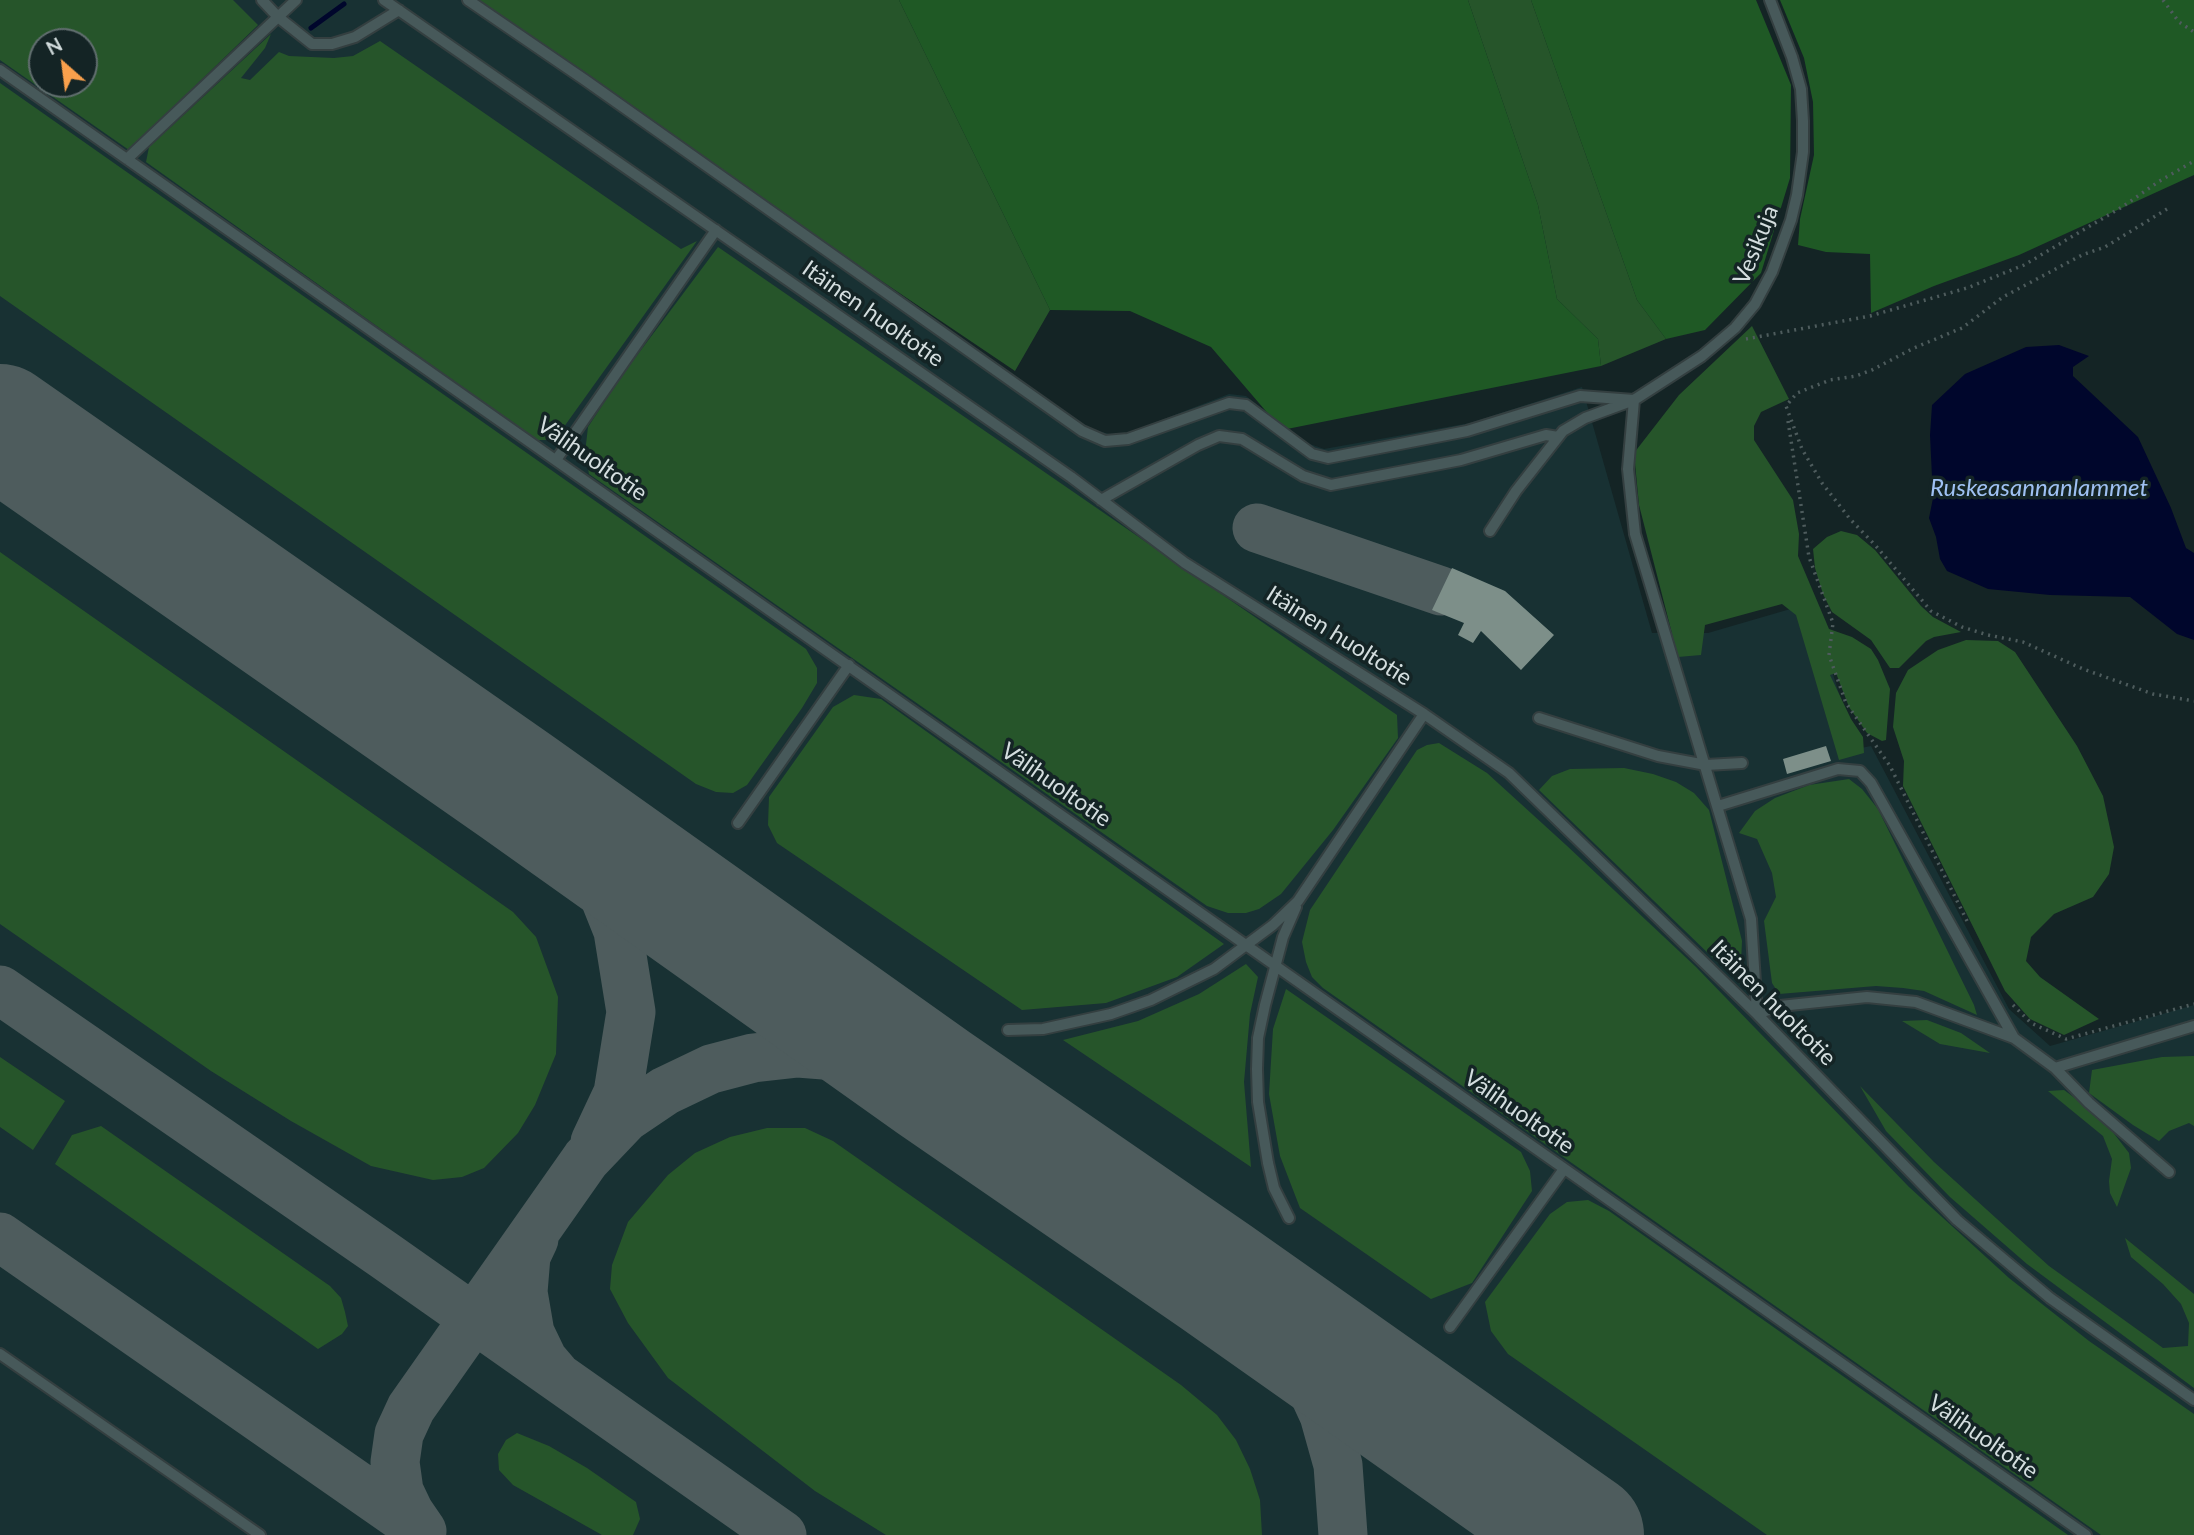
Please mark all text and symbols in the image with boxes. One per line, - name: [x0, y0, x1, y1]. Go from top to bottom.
- north arrow: [28, 28, 98, 98]
- text: N: [42, 32, 66, 59]
- street label: Vesikuja: [1728, 201, 1784, 289]
- street label: Itäinen huoltotie: [797, 255, 949, 373]
- street label: Välihuoltotie: [532, 411, 652, 507]
- water label: Ruskeasannanlammet: [1930, 474, 2148, 502]
- street label: Itäinen huoltotie: [1261, 580, 1417, 692]
- street label: Välihuoltotie: [996, 737, 1116, 833]
- street label: Itäinen huoltotie: [1704, 934, 1842, 1072]
- street label: Välihuoltotie: [1459, 1064, 1579, 1160]
- street label: Välihuoltotie: [1923, 1389, 2043, 1485]

